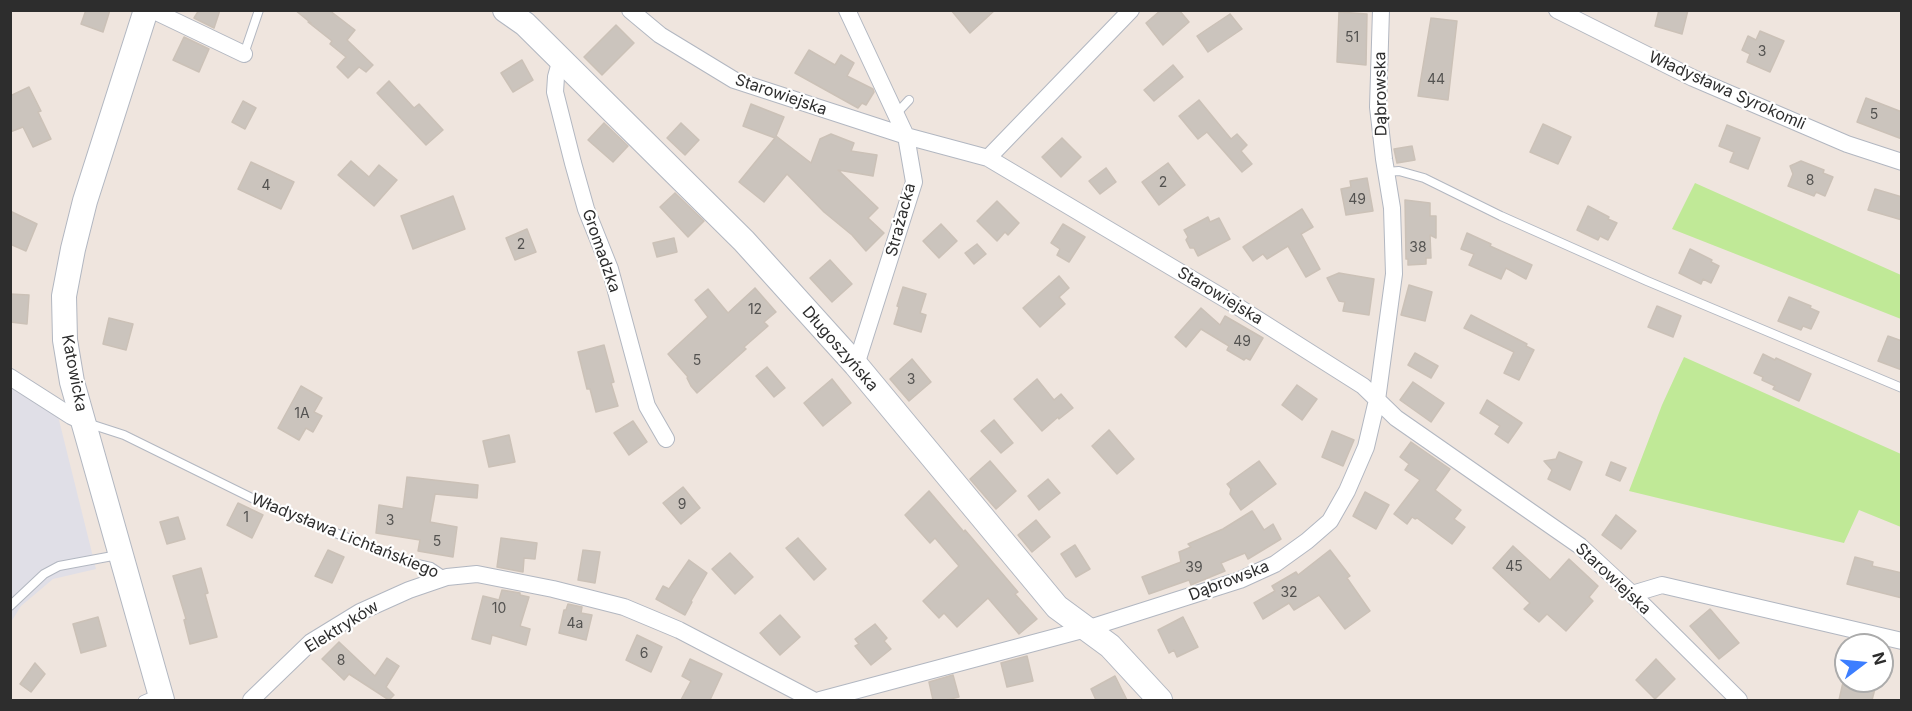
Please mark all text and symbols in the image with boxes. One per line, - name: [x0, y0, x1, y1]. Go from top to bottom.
- house number: 51: [1345, 30, 1359, 46]
- house number: 3: [1758, 44, 1766, 60]
- street label: Władysława Syrokomli: [1646, 48, 1808, 134]
- street label: Dąbrowska: [1371, 51, 1391, 137]
- street label: Starowiejska: [732, 70, 830, 120]
- house number: 44: [1427, 72, 1445, 88]
- house number: 5: [1870, 107, 1878, 123]
- house number: 8: [1806, 173, 1814, 189]
- house number: 2: [1159, 175, 1167, 191]
- house number: 4: [261, 178, 271, 194]
- street label: Strażacka: [882, 181, 920, 259]
- house number: 49: [1348, 192, 1366, 208]
- street label: Gromadzka: [578, 207, 624, 295]
- house number: 2: [517, 237, 525, 253]
- house number: 38: [1409, 240, 1427, 256]
- street label: Starowiejska: [1174, 263, 1266, 329]
- house number: 12: [748, 302, 762, 318]
- street label: Długoszyńska: [798, 303, 882, 395]
- street label: Katowicka: [57, 333, 91, 413]
- house number: 49: [1233, 334, 1251, 350]
- house number: 5: [693, 353, 701, 369]
- house number: 3: [907, 372, 915, 388]
- house number: 1A: [294, 406, 310, 422]
- street label: Władysława Lichtańskiego: [248, 490, 442, 582]
- house number: 9: [678, 497, 686, 513]
- house number: 1: [243, 510, 249, 526]
- house number: 3: [386, 513, 394, 529]
- house number: 5: [433, 534, 441, 550]
- street label: Starowiejska: [1571, 539, 1655, 619]
- street label: Dąbrowska: [1186, 557, 1272, 605]
- house number: 45: [1505, 559, 1523, 575]
- house number: 39: [1185, 560, 1203, 576]
- house number: 32: [1280, 585, 1298, 601]
- street label: Elektryków: [302, 597, 382, 657]
- house number: 10: [492, 601, 506, 617]
- house number: 4a: [567, 616, 583, 632]
- north arrow: [1834, 633, 1894, 693]
- house number: 6: [640, 646, 648, 662]
- text: N: [1868, 650, 1891, 667]
- house number: 8: [337, 653, 345, 669]

